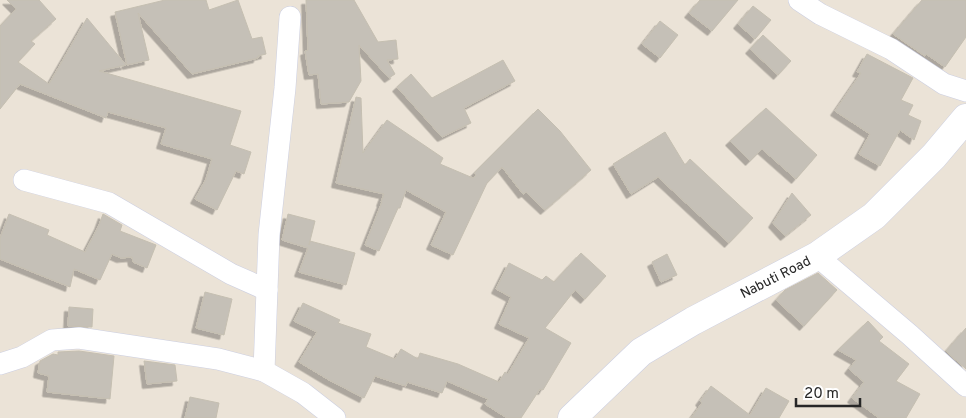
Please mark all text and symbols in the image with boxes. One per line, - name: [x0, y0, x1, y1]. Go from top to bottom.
- street label: Nabuti Road: [738, 253, 814, 303]
- scale bar: [796, 376, 860, 408]
- text: 20 m: [804, 385, 839, 404]

